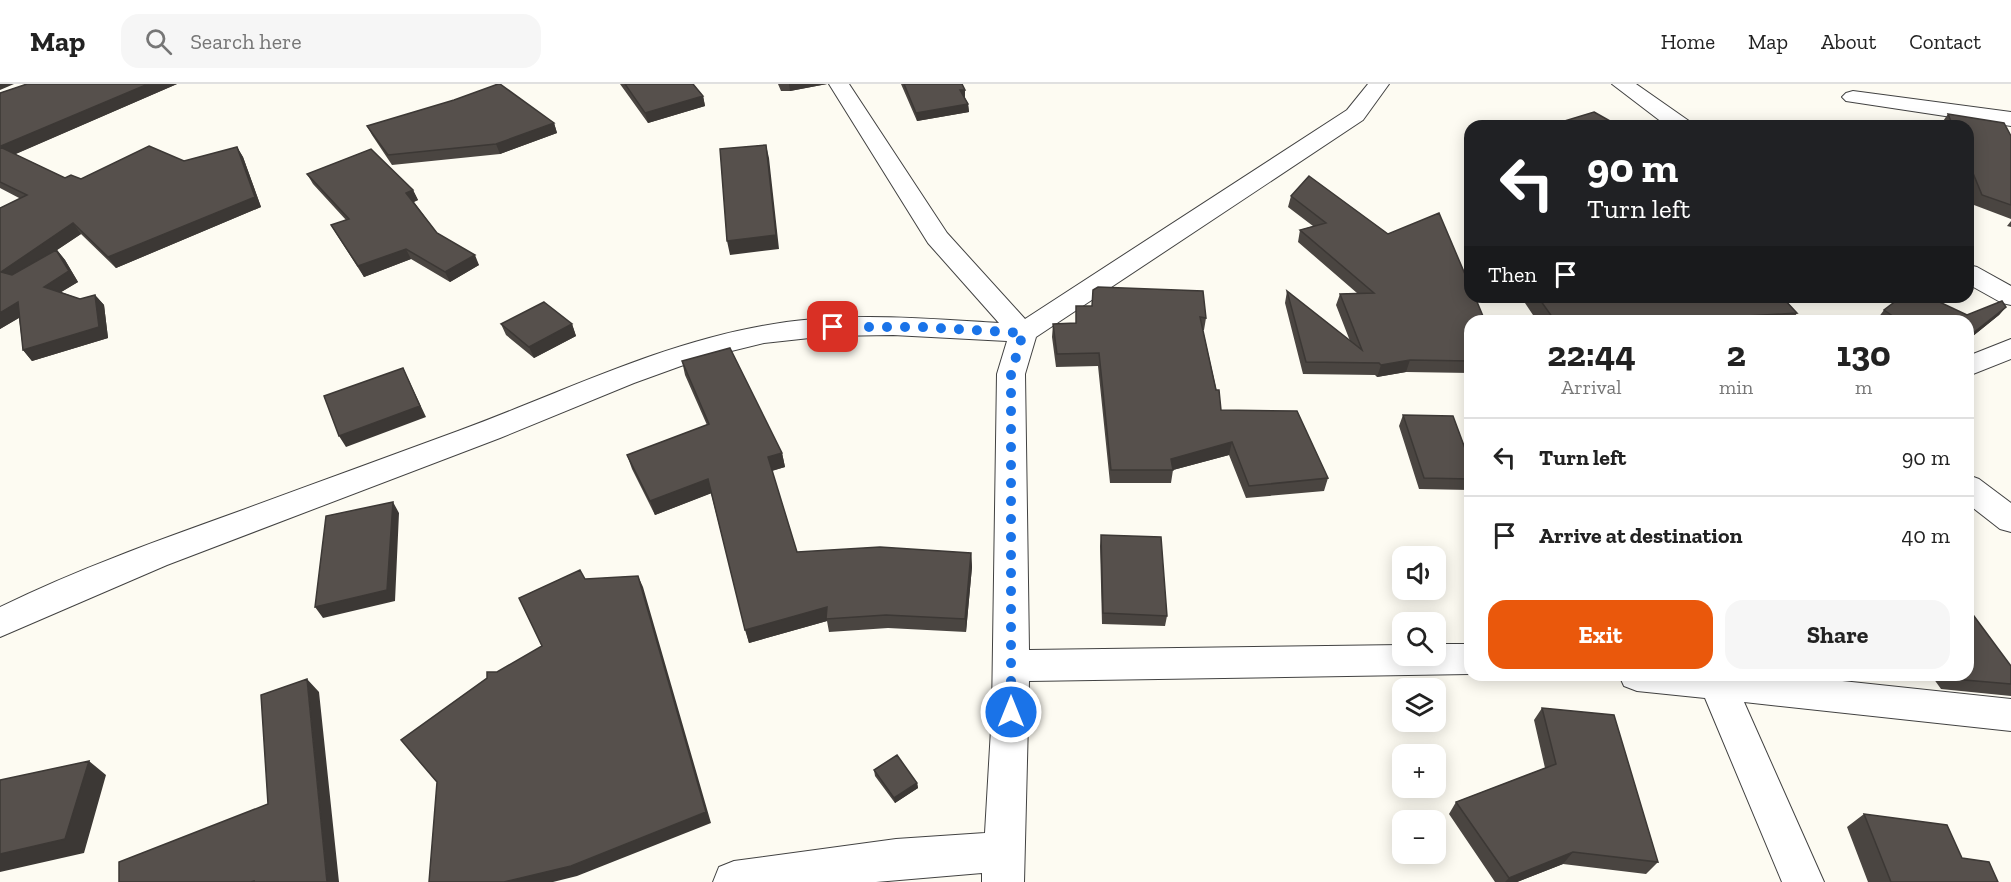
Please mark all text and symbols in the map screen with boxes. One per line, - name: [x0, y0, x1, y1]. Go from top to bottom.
- search box: [121, 14, 541, 68]
- text: Map: [30, 25, 85, 58]
- icon: search: [142, 25, 175, 58]
- text: Search here: [190, 28, 302, 55]
- text: Home: [1661, 29, 1715, 54]
- text: Map: [1748, 29, 1788, 54]
- text: About: [1821, 29, 1876, 54]
- text: Contact: [1909, 29, 1981, 54]
- text: 90 m: [1587, 142, 1678, 193]
- icon: left: [1488, 144, 1566, 222]
- text: Turn left: [1587, 193, 1690, 225]
- icon: arrive: [1549, 258, 1582, 291]
- text: Then: [1488, 261, 1537, 288]
- pin: [807, 301, 858, 352]
- icon: arrive: [816, 310, 849, 343]
- text: 22:44: [1547, 332, 1636, 375]
- text: 2: [1726, 332, 1746, 375]
- text: 130: [1836, 332, 1891, 375]
- text: Arrival: [1561, 375, 1622, 399]
- text: min: [1719, 375, 1753, 399]
- text: m: [1855, 375, 1872, 399]
- icon: left: [1488, 441, 1521, 474]
- text: Turn left: [1539, 444, 1626, 471]
- text: 90 m: [1902, 444, 1950, 471]
- icon: arrive: [1488, 519, 1521, 552]
- text: Arrive at destination: [1539, 522, 1742, 549]
- text: 40 m: [1901, 522, 1950, 549]
- map controls: [1392, 546, 1446, 864]
- button: sound: [1392, 546, 1446, 600]
- button: Exit: [1488, 600, 1713, 669]
- button: Share: [1725, 600, 1950, 669]
- button: search: [1392, 612, 1446, 666]
- button: layers: [1392, 678, 1446, 732]
- position arrow: [979, 680, 1043, 744]
- button: +: [1392, 744, 1446, 798]
- button: −: [1392, 810, 1446, 864]

